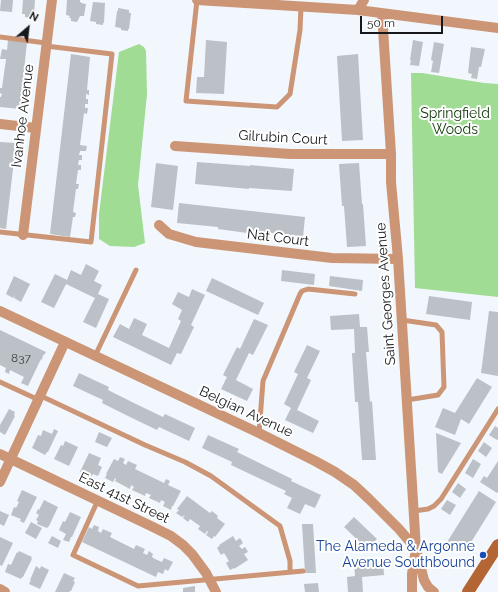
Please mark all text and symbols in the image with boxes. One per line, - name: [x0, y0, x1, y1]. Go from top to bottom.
- north arrow: [8, 8, 48, 48]
- scale bar: [362, 8, 445, 34]
- text: N: [27, 9, 41, 25]
- text: 50 m: [367, 16, 395, 30]
- street label: Ivanhoe Avenue: [8, 63, 38, 169]
- park label: Springfield Woods: [420, 106, 490, 138]
- street label: Gilrubin Court: [238, 127, 328, 149]
- street label: Saint Georges Avenue: [373, 222, 399, 366]
- street label: Nat Court: [246, 226, 310, 250]
- house number: 837: [11, 351, 31, 365]
- street label: Belgian Avenue: [196, 383, 296, 441]
- street label: East 41st Street: [76, 469, 172, 527]
- place label: The Alameda & Argonne Avenue Southbound: [316, 539, 475, 572]
- marker: The Alameda & Argonne Avenue Southbound: [478, 550, 488, 560]

